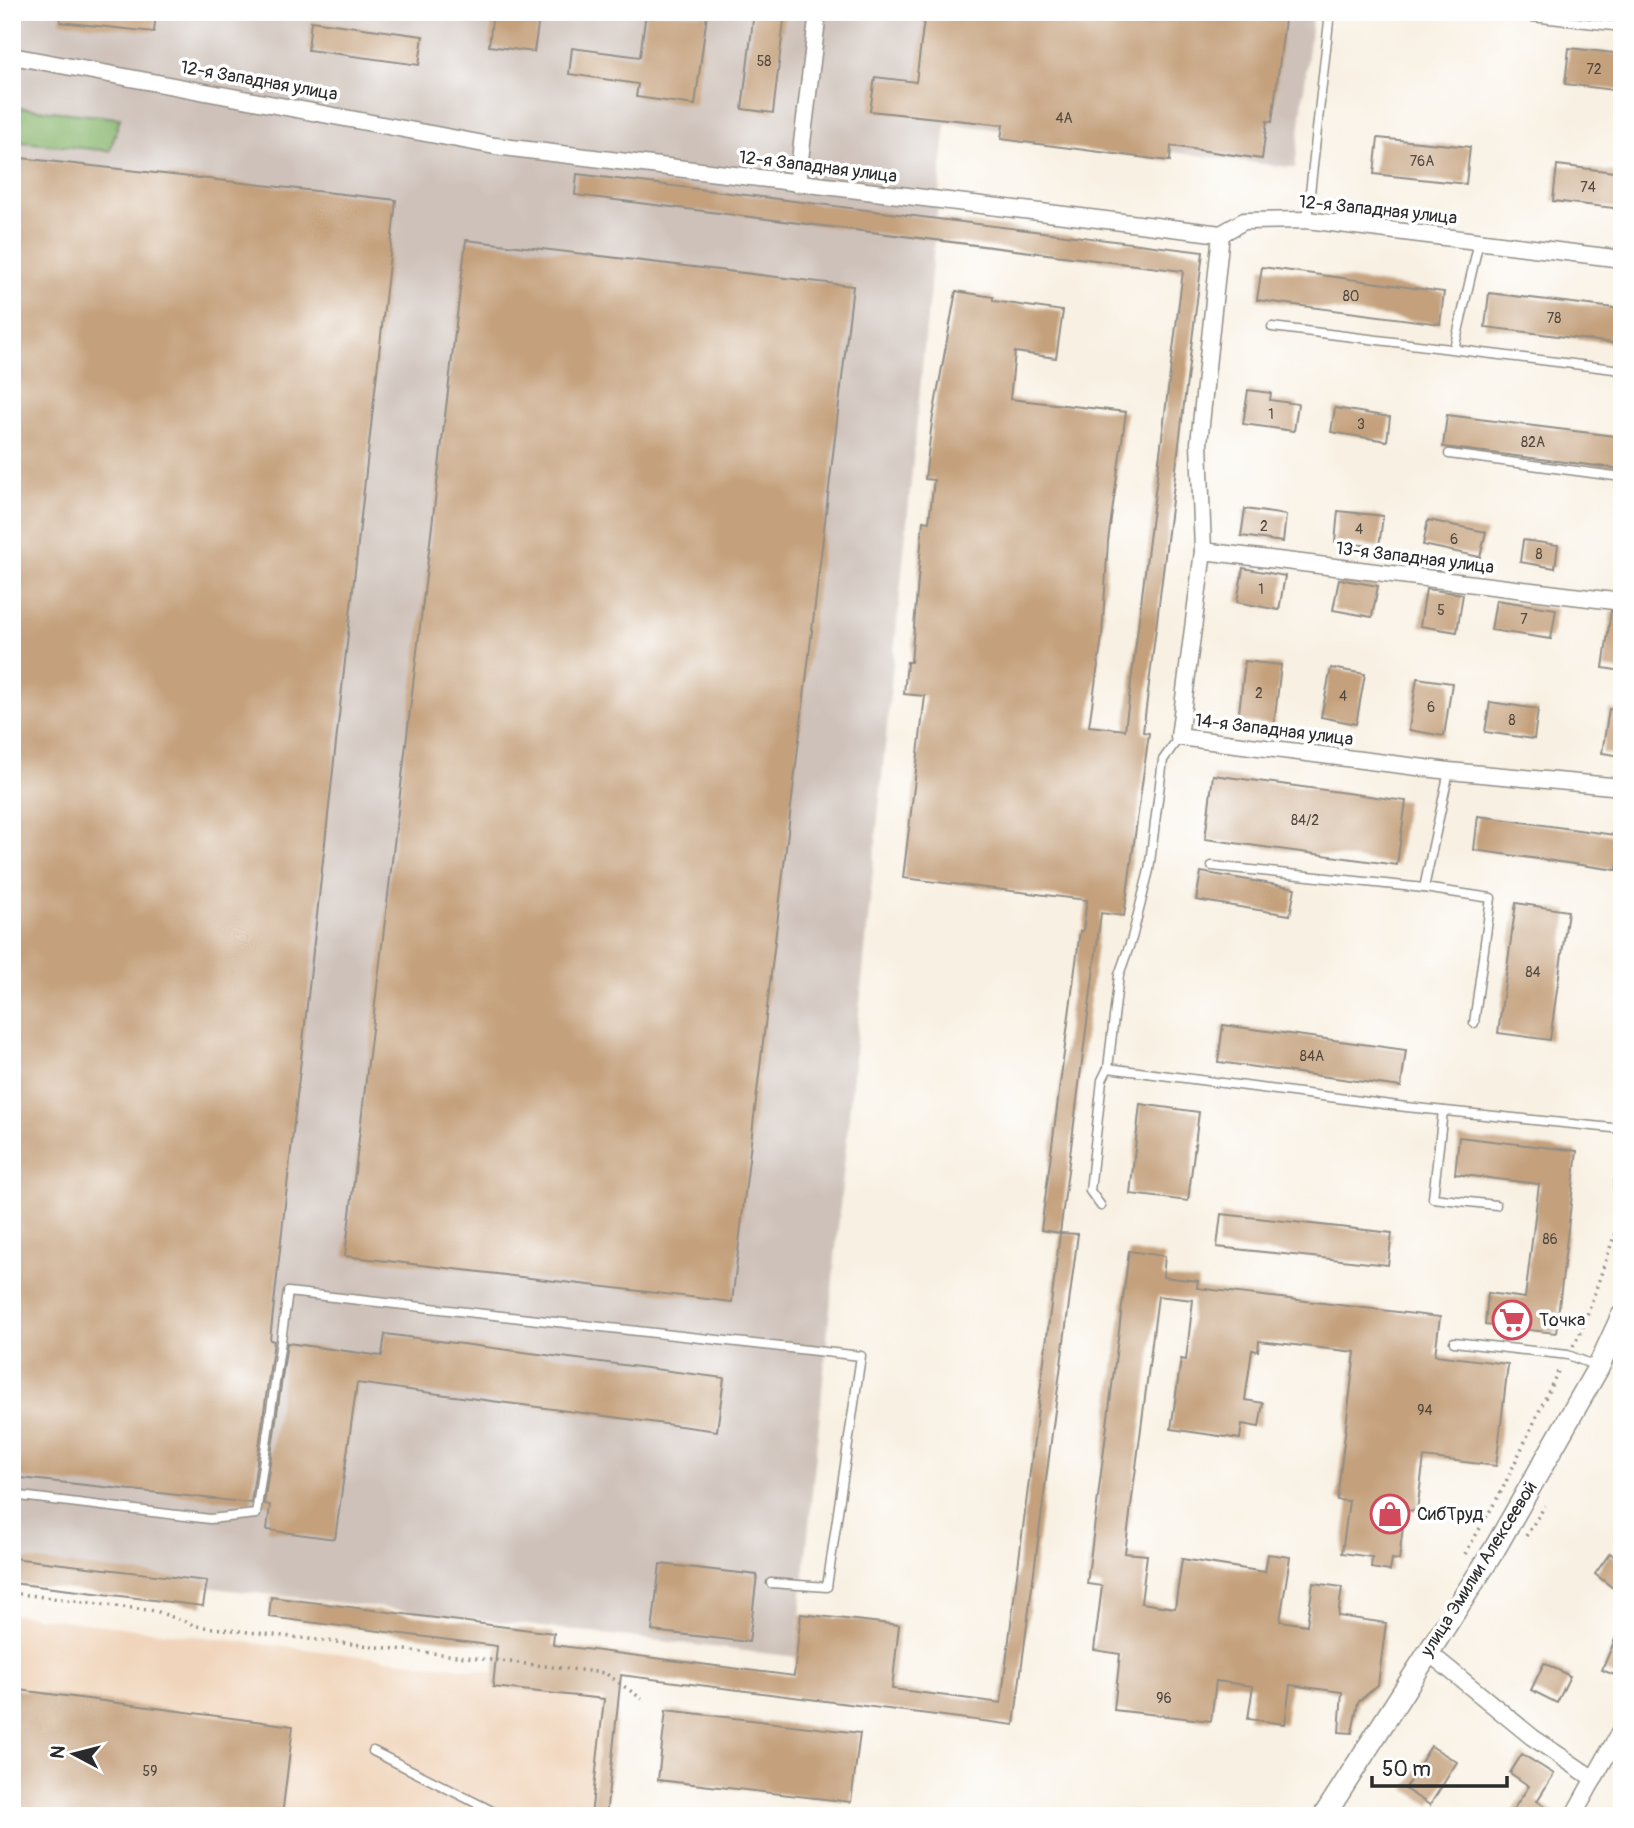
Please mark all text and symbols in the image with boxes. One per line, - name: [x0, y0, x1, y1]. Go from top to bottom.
- house number: 58: [757, 53, 771, 70]
- street label: 12-я Западная улица: [179, 56, 339, 106]
- house number: 72: [1586, 61, 1602, 78]
- house number: 4А: [1055, 110, 1073, 127]
- street label: 12-я Западная улица: [738, 146, 898, 188]
- house number: 76А: [1410, 153, 1434, 170]
- house number: 74: [1580, 179, 1596, 196]
- street label: 12-я Западная улица: [1298, 190, 1458, 230]
- house number: 80: [1343, 288, 1359, 305]
- house number: 78: [1547, 310, 1561, 327]
- house number: 1: [1268, 406, 1274, 423]
- house number: 3: [1357, 416, 1365, 433]
- house number: 82А: [1521, 434, 1545, 451]
- house number: 2: [1260, 518, 1268, 535]
- house number: 4: [1355, 521, 1363, 538]
- house number: 6: [1450, 531, 1458, 548]
- street label: 13-я Западная улица: [1335, 537, 1495, 579]
- house number: 8: [1535, 546, 1543, 563]
- house number: 1: [1258, 581, 1264, 598]
- house number: 5: [1437, 602, 1445, 619]
- house number: 7: [1520, 611, 1528, 628]
- house number: 2: [1255, 685, 1263, 702]
- house number: 4: [1339, 688, 1347, 705]
- house number: 6: [1427, 699, 1435, 716]
- street label: 14-я Западная улица: [1193, 709, 1355, 751]
- house number: 8: [1508, 712, 1516, 729]
- house number: 84/2: [1291, 812, 1319, 829]
- house number: 84: [1525, 964, 1541, 981]
- house number: 84А: [1300, 1048, 1324, 1065]
- house number: 86: [1542, 1231, 1558, 1248]
- supermarket icon: Точка: [1491, 1299, 1533, 1341]
- place label: Точка: [1539, 1309, 1585, 1332]
- house number: 94: [1417, 1402, 1433, 1419]
- street label: улица Эмилии Алексеевой: [1415, 1477, 1542, 1662]
- shop icon: СибТруд: [1369, 1493, 1411, 1535]
- place label: СибТруд: [1417, 1503, 1484, 1526]
- house number: 96: [1156, 1690, 1172, 1707]
- north arrow: [38, 1720, 108, 1790]
- text: N: [45, 1744, 71, 1760]
- scale bar: [1372, 1744, 1506, 1788]
- text: 50 m: [1382, 1756, 1431, 1783]
- house number: 59: [143, 1763, 157, 1780]

